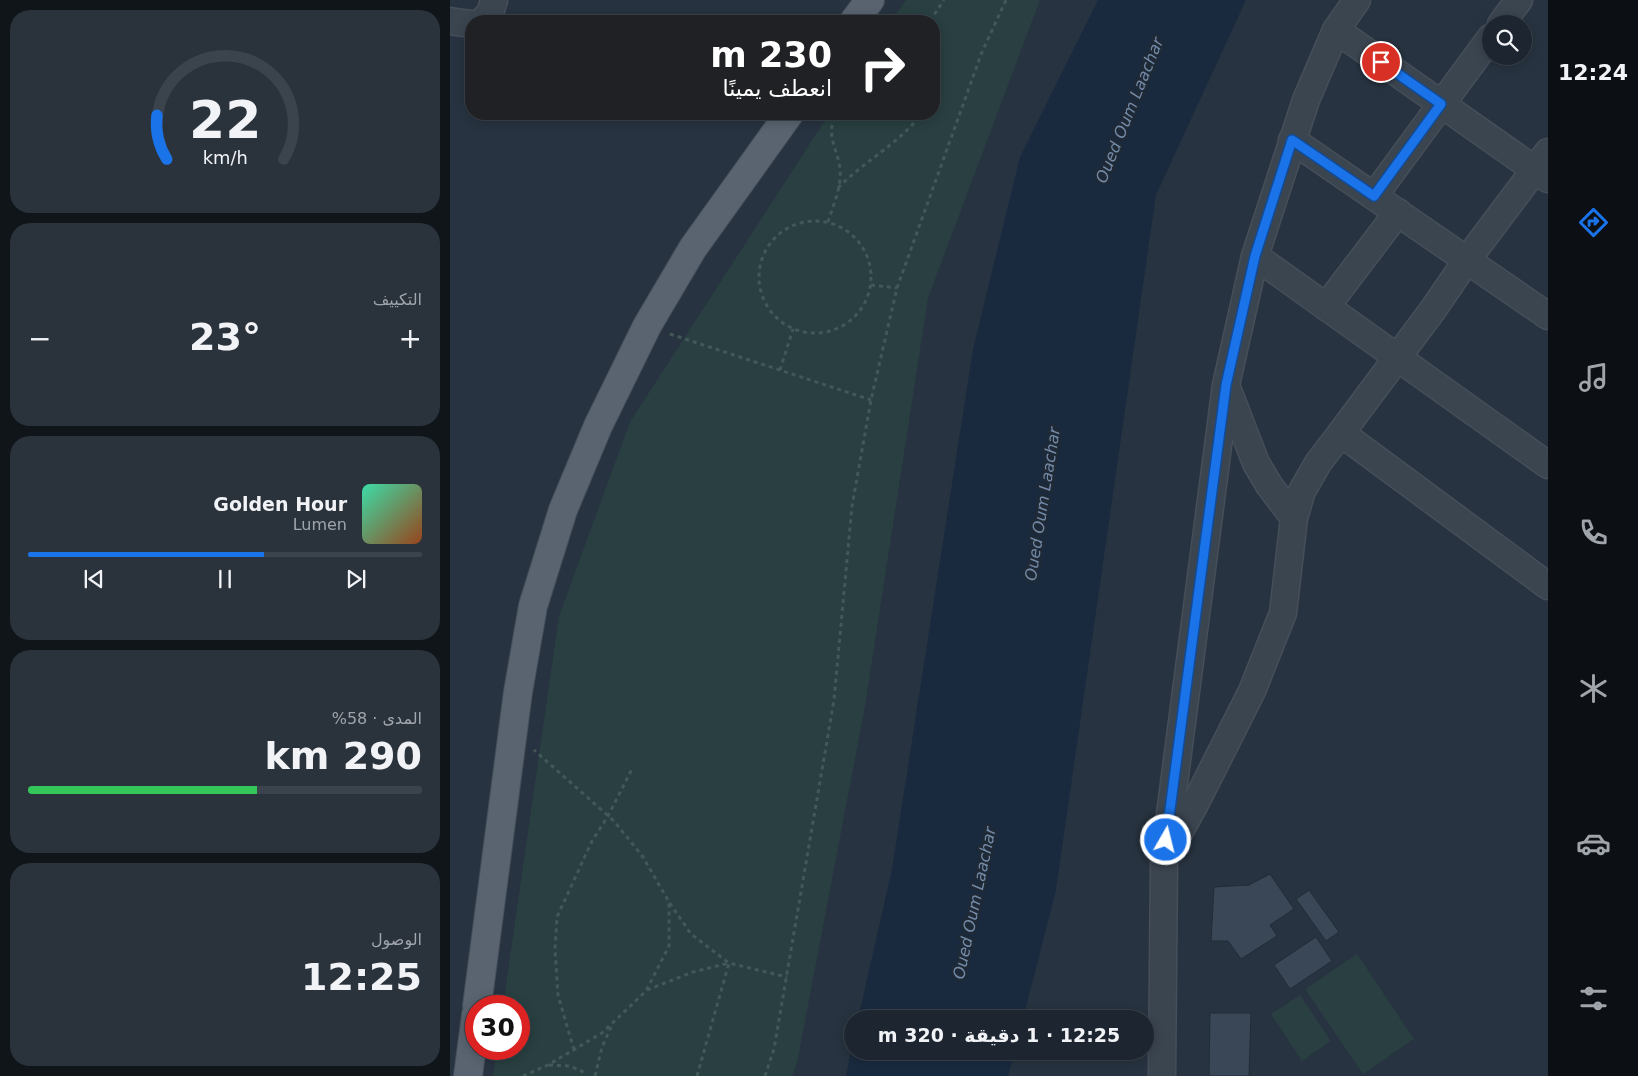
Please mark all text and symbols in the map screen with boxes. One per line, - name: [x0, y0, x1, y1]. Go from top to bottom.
- map controls: [1482, 15, 1532, 65]
- button: search: [1482, 15, 1532, 65]
- water label: Oued Oum Laachar: [1092, 33, 1168, 186]
- text: 230 m: [710, 35, 832, 75]
- icon: right: [850, 35, 915, 100]
- pin: [1360, 41, 1402, 83]
- icon: arrive: [1367, 48, 1395, 76]
- text: 12:24: [1558, 60, 1628, 85]
- text: انعطف يمينًا: [723, 76, 832, 101]
- text: 22: [189, 90, 261, 150]
- text: km/h: [202, 147, 248, 168]
- icon: directions: [1576, 205, 1611, 240]
- text: التكييف: [373, 290, 422, 309]
- text: 23°: [189, 315, 261, 359]
- text: −: [28, 322, 51, 355]
- text: +: [399, 322, 422, 355]
- icon: music: [1576, 360, 1611, 395]
- water label: Oued Oum Laachar: [1021, 425, 1064, 582]
- text: Golden Hour: [213, 493, 347, 515]
- text: Lumen: [293, 515, 347, 534]
- icon: phone: [1576, 515, 1611, 550]
- icon: previous: [80, 565, 108, 593]
- icon: pause: [211, 565, 239, 593]
- icon: next: [342, 565, 370, 593]
- icon: climate: [1576, 671, 1611, 706]
- text: المدى · 58%: [332, 709, 422, 728]
- text: 290 km: [265, 734, 422, 778]
- position arrow: [1139, 813, 1191, 865]
- water label: Oued Oum Laachar: [949, 824, 1000, 981]
- icon: car: [1576, 826, 1611, 861]
- text: الوصول: [371, 930, 422, 949]
- text: 12:25: [301, 955, 422, 999]
- icon: filters: [1576, 981, 1611, 1016]
- speed limit sign: 30: [465, 995, 530, 1060]
- text: 12:25 · 1 دقيقة · 320 m: [878, 1024, 1120, 1046]

